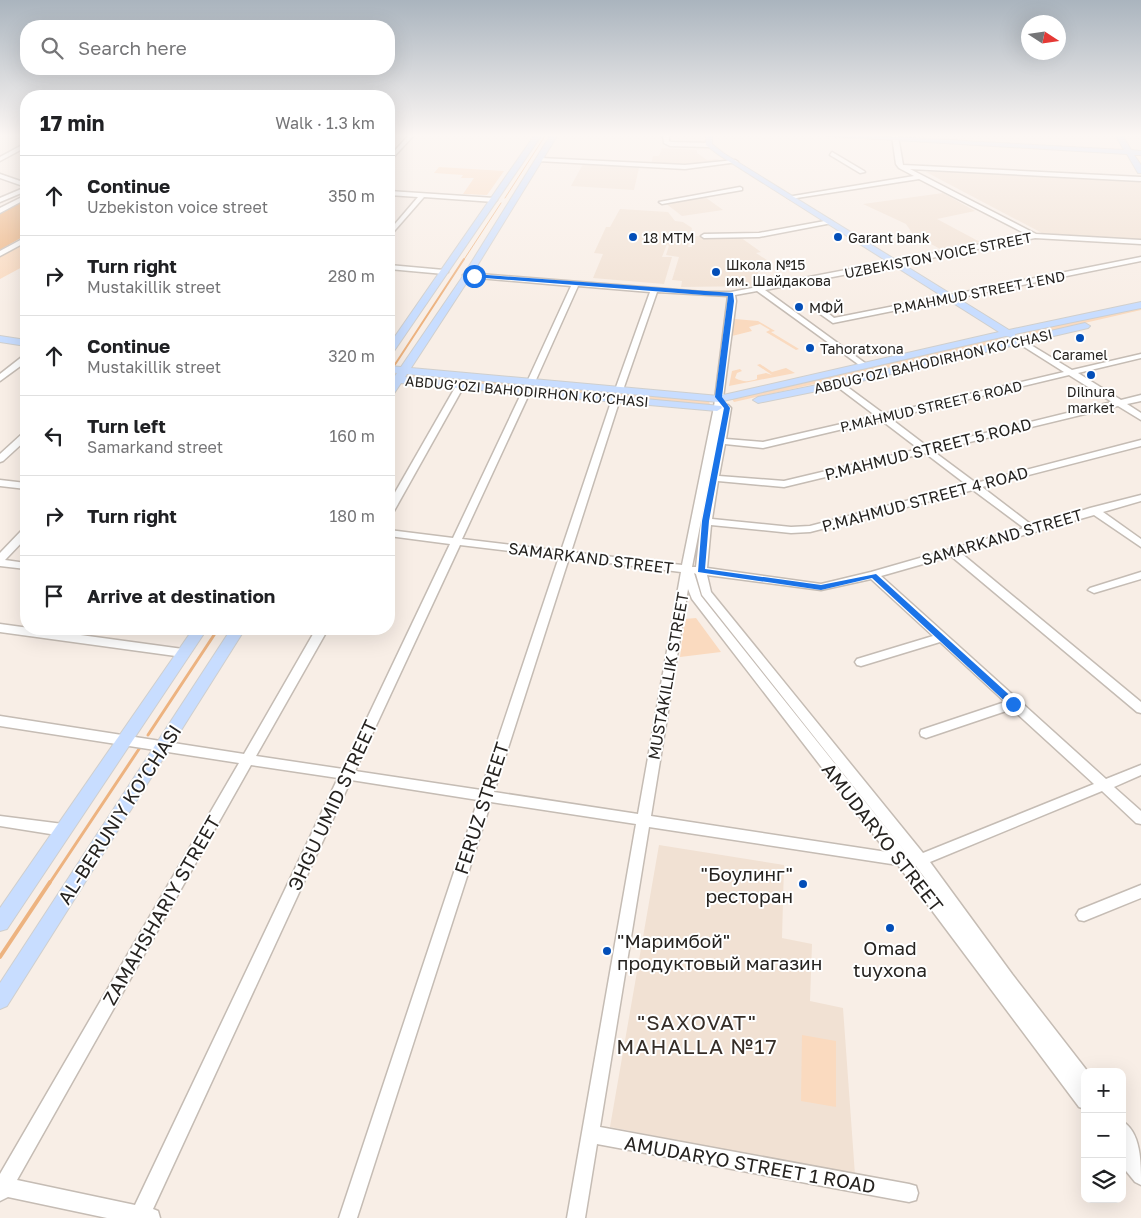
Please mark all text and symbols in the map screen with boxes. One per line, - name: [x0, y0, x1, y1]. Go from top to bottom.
- north arrow: [1021, 15, 1066, 60]
- search box: [20, 20, 395, 75]
- icon: search: [38, 34, 66, 62]
- text: Search here: [78, 36, 187, 59]
- text: 17 min: [40, 110, 104, 136]
- text: Walk · 1.3 km: [275, 113, 375, 133]
- text: Continue: [87, 174, 170, 197]
- icon: ahead: [40, 182, 68, 210]
- text: 350 m: [328, 186, 375, 206]
- text: Uzbekiston voice street: [87, 197, 268, 217]
- street label: UZBEKISTON VOICE STREET: [843, 228, 1034, 282]
- place label: 18 MTM: [643, 229, 695, 246]
- place label: Garant bank: [848, 229, 930, 246]
- marker: 18 MTM: [627, 231, 639, 243]
- marker: Garant bank: [832, 231, 844, 243]
- text: Turn right: [87, 254, 177, 277]
- place label: Школа №15 им. Шайдакова: [726, 256, 831, 289]
- icon: right: [40, 262, 68, 290]
- route start: [463, 265, 486, 288]
- text: 280 m: [328, 266, 375, 286]
- marker: Школа №15 им. Шайдакова: [710, 266, 722, 278]
- street label: P.MAHMUD STREET 1 END: [892, 267, 1066, 317]
- text: Mustakillik street: [87, 277, 221, 297]
- place label: МФЙ: [809, 299, 844, 316]
- marker: МФЙ: [793, 301, 805, 313]
- street label: ABDUG’OZI BAHODIRHON KO’CHASI: [812, 325, 1054, 397]
- marker: Caramel: [1074, 332, 1086, 344]
- text: Continue: [87, 334, 170, 357]
- place label: Tahoratxona: [820, 340, 904, 357]
- icon: ahead: [40, 342, 68, 370]
- marker: Tahoratxona: [804, 342, 816, 354]
- text: 320 m: [328, 346, 375, 366]
- place label: Caramel: [1052, 346, 1108, 363]
- text: Mustakillik street: [87, 357, 221, 377]
- marker: Dilnura market: [1085, 369, 1097, 381]
- street label: ABDUG’OZI BAHODIRHON KO’CHASI: [405, 372, 649, 410]
- street label: P.MAHMUD STREET 6 ROAD: [838, 377, 1024, 435]
- place label: Dilnura market: [1067, 383, 1115, 416]
- text: Turn left: [87, 414, 166, 437]
- street label: P.MAHMUD STREET 5 ROAD: [823, 414, 1033, 484]
- icon: left: [40, 422, 68, 450]
- text: 160 m: [329, 426, 375, 446]
- text: Samarkand street: [87, 437, 223, 457]
- street label: P.MAHMUD STREET 4 ROAD: [820, 462, 1030, 536]
- icon: right: [40, 502, 68, 530]
- text: Turn right: [87, 504, 177, 527]
- street label: SAMARKAND STREET: [919, 504, 1085, 570]
- text: 180 m: [329, 506, 375, 526]
- street label: SAMARKAND STREET: [507, 538, 675, 578]
- icon: arrive: [40, 582, 68, 610]
- text: Arrive at destination: [87, 584, 275, 607]
- street label: MUSTAKILLIK STREET: [643, 591, 693, 761]
- route end: [1002, 693, 1025, 716]
- street label: ЭHGU UMID STREET: [282, 716, 382, 894]
- street label: AL-BERUNIY KO’CHASI: [52, 720, 186, 908]
- street label: FERUZ STREET: [449, 739, 513, 877]
- street label: AMUDARYO STREET: [818, 758, 949, 916]
- street label: ZAMAHSHARIY STREET: [97, 811, 225, 1009]
- place label: "Боулинг" ресторан: [700, 862, 793, 907]
- marker: "Боулинг" ресторан: [797, 878, 809, 890]
- marker: Omad tuyxona: [884, 922, 896, 934]
- place label: "Маримбой" продуктовый магазин: [617, 929, 822, 974]
- place label: Omad tuyxona: [853, 936, 927, 981]
- marker: "Маримбой" продуктовый магазин: [601, 945, 613, 957]
- district label: "SAXOVAT" MAHALLA №17: [616, 1009, 778, 1059]
- map controls: [1081, 1068, 1126, 1203]
- button: +: [1081, 1068, 1126, 1113]
- button: −: [1081, 1113, 1126, 1158]
- street label: AMUDARYO STREET 1 ROAD: [623, 1131, 877, 1197]
- button: layers: [1081, 1158, 1126, 1203]

